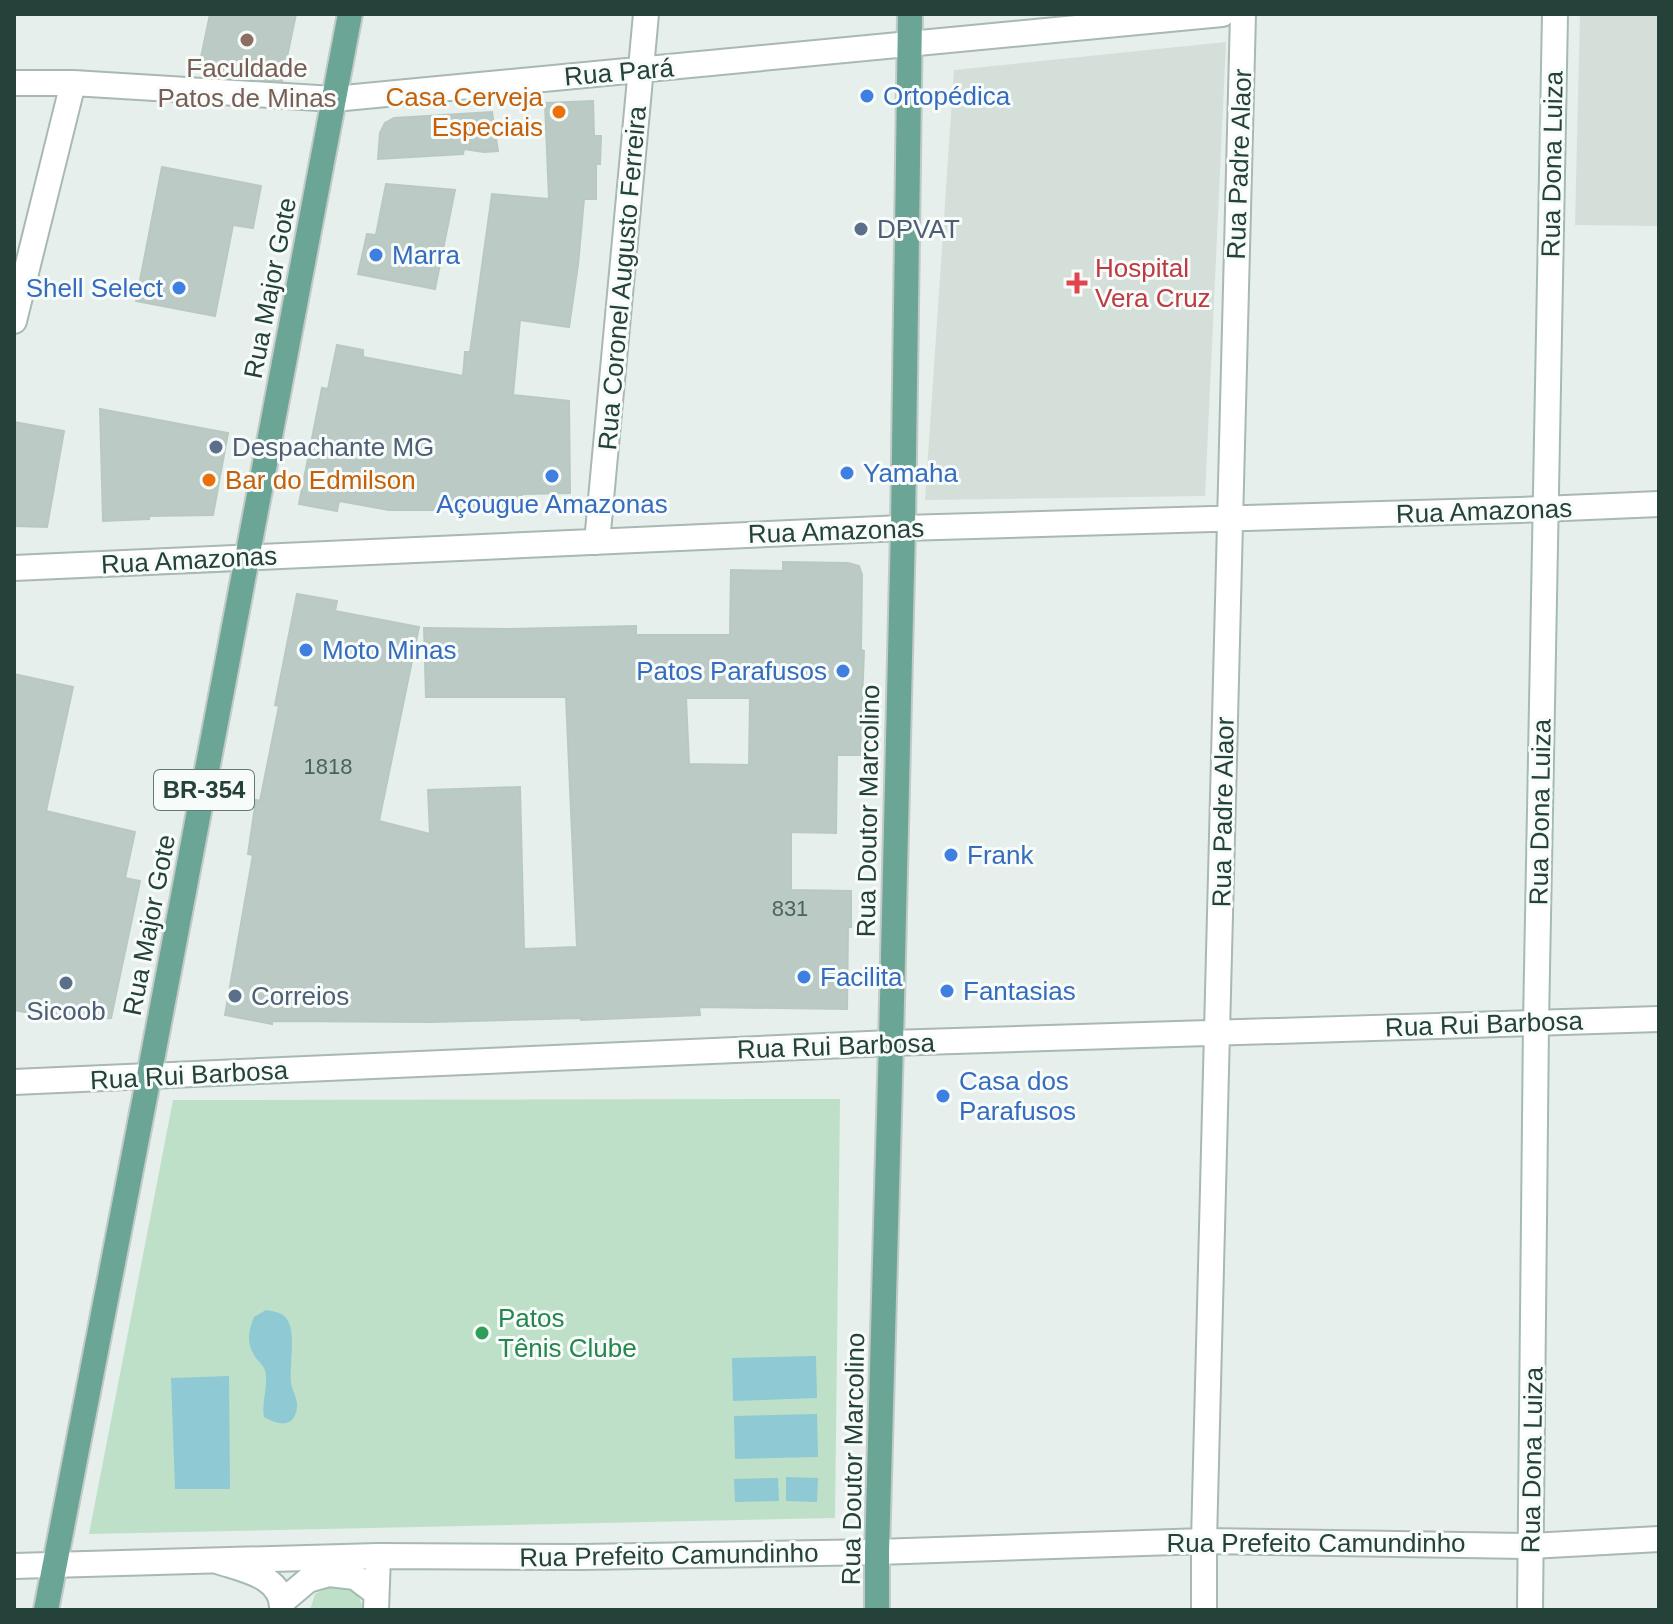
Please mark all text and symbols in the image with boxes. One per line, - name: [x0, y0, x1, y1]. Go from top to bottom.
- marker: Faculdade Patos de Minas: [238, 31, 256, 49]
- street label: Rua Pará: [563, 52, 676, 92]
- place label: Faculdade Patos de Minas: [157, 53, 337, 113]
- street label: Rua Padre Alaor: [1221, 68, 1257, 260]
- street label: Rua Dona Luiza: [1535, 70, 1569, 257]
- place label: Ortopédica: [883, 81, 1011, 111]
- place label: Casa Cerveja Especiais: [385, 82, 544, 142]
- marker: Ortopédica: [858, 87, 876, 105]
- marker: Casa Cerveja Especiais: [550, 103, 568, 121]
- street label: Rua Coronel Augusto Ferreira: [592, 104, 652, 451]
- street label: Rua Major Gote: [238, 195, 302, 381]
- place label: DPVAT: [877, 214, 960, 244]
- marker: DPVAT: [852, 220, 870, 238]
- place label: Marra: [392, 240, 460, 270]
- marker: Marra: [367, 246, 385, 264]
- place label: Hospital Vera Cruz: [1095, 253, 1211, 313]
- marker: Hospital Vera Cruz: [1066, 272, 1088, 294]
- place label: Shell Select: [26, 273, 164, 303]
- marker: Shell Select: [170, 279, 188, 297]
- place label: Despachante MG: [232, 432, 434, 462]
- marker: Despachante MG: [207, 438, 225, 456]
- place label: Yamaha: [863, 458, 958, 488]
- marker: Yamaha: [838, 464, 856, 482]
- place label: Bar do Edmilson: [225, 465, 416, 495]
- marker: Açougue Amazonas: [543, 467, 561, 485]
- marker: Bar do Edmilson: [200, 471, 218, 489]
- place label: Açougue Amazonas: [436, 489, 668, 519]
- street label: Rua Amazonas: [1395, 493, 1573, 529]
- street label: Rua Amazonas: [747, 513, 925, 549]
- street label: Rua Amazonas: [100, 540, 278, 580]
- place label: Moto Minas: [322, 635, 456, 665]
- marker: Moto Minas: [297, 641, 315, 659]
- place label: Patos Parafusos: [636, 656, 827, 686]
- marker: Patos Parafusos: [834, 662, 852, 680]
- street label: Rua Doutor Marcolino: [851, 684, 885, 938]
- street label: Rua Padre Alaor: [1206, 716, 1240, 908]
- street label: Rua Dona Luiza: [1523, 718, 1557, 905]
- house number: 1818: [304, 754, 352, 779]
- road number: BR-354: [154, 770, 254, 810]
- street label: Rua Major Gote: [117, 832, 181, 1018]
- place label: Frank: [967, 840, 1034, 870]
- marker: Frank: [942, 846, 960, 864]
- house number: 831: [772, 896, 808, 921]
- place label: Facilita: [820, 962, 903, 992]
- marker: Facilita: [795, 968, 813, 986]
- marker: Sicoob: [57, 974, 75, 992]
- place label: Fantasias: [963, 976, 1076, 1006]
- place label: Correios: [251, 981, 349, 1011]
- marker: Fantasias: [938, 982, 956, 1000]
- marker: Correios: [226, 987, 244, 1005]
- place label: Sicoob: [26, 996, 106, 1026]
- street label: Rua Rui Barbosa: [1385, 1006, 1584, 1042]
- street label: Rua Rui Barbosa: [737, 1028, 936, 1064]
- street label: Rua Rui Barbosa: [89, 1055, 289, 1095]
- place label: Casa dos Parafusos: [959, 1066, 1076, 1126]
- marker: Casa dos Parafusos: [934, 1087, 952, 1105]
- place label: Patos Tênis Clube: [498, 1303, 637, 1363]
- marker: Patos Tênis Clube: [473, 1324, 491, 1342]
- street label: Rua Doutor Marcolino: [836, 1332, 870, 1586]
- street label: Rua Dona Luiza: [1515, 1366, 1549, 1553]
- street label: Rua Prefeito Camundinho: [1166, 1528, 1466, 1558]
- street label: Rua Prefeito Camundinho: [519, 1537, 819, 1573]

